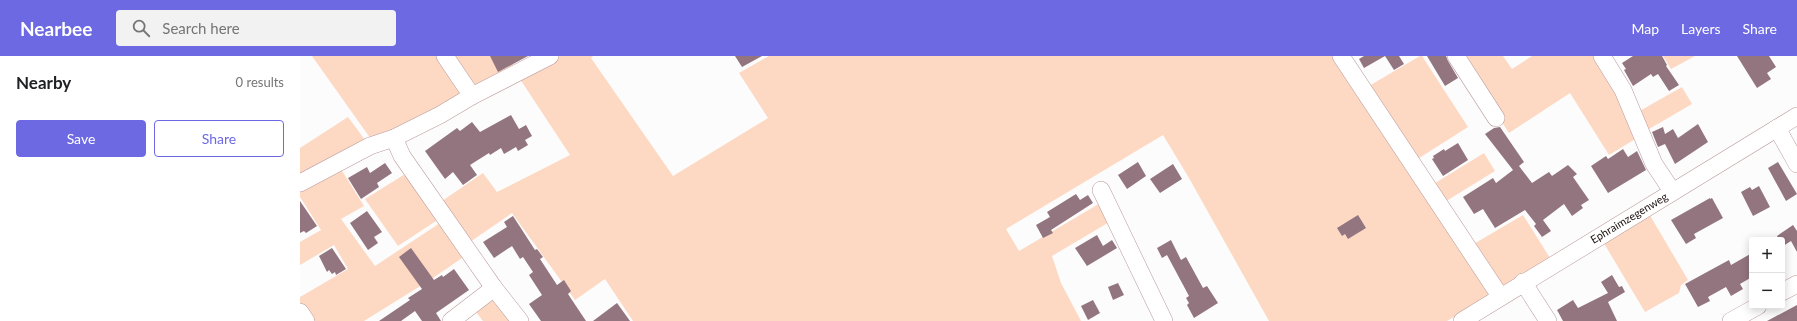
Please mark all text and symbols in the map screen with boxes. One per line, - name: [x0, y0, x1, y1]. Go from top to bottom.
- search box: [116, 10, 396, 46]
- text: Nearbee: [20, 17, 92, 40]
- icon: search: [130, 17, 152, 39]
- text: Search here: [162, 19, 240, 37]
- text: Map: [1631, 20, 1659, 37]
- text: Layers: [1681, 20, 1721, 37]
- text: Share: [1743, 20, 1777, 37]
- text: Nearby: [16, 72, 71, 93]
- text: 0 results: [236, 74, 284, 90]
- button: Save: [16, 120, 146, 157]
- button: Share: [154, 120, 284, 157]
- street label: Ephraimzegenweg: [1588, 189, 1670, 246]
- map controls: [1749, 237, 1785, 309]
- button: +: [1749, 237, 1785, 273]
- button: −: [1749, 273, 1785, 309]

